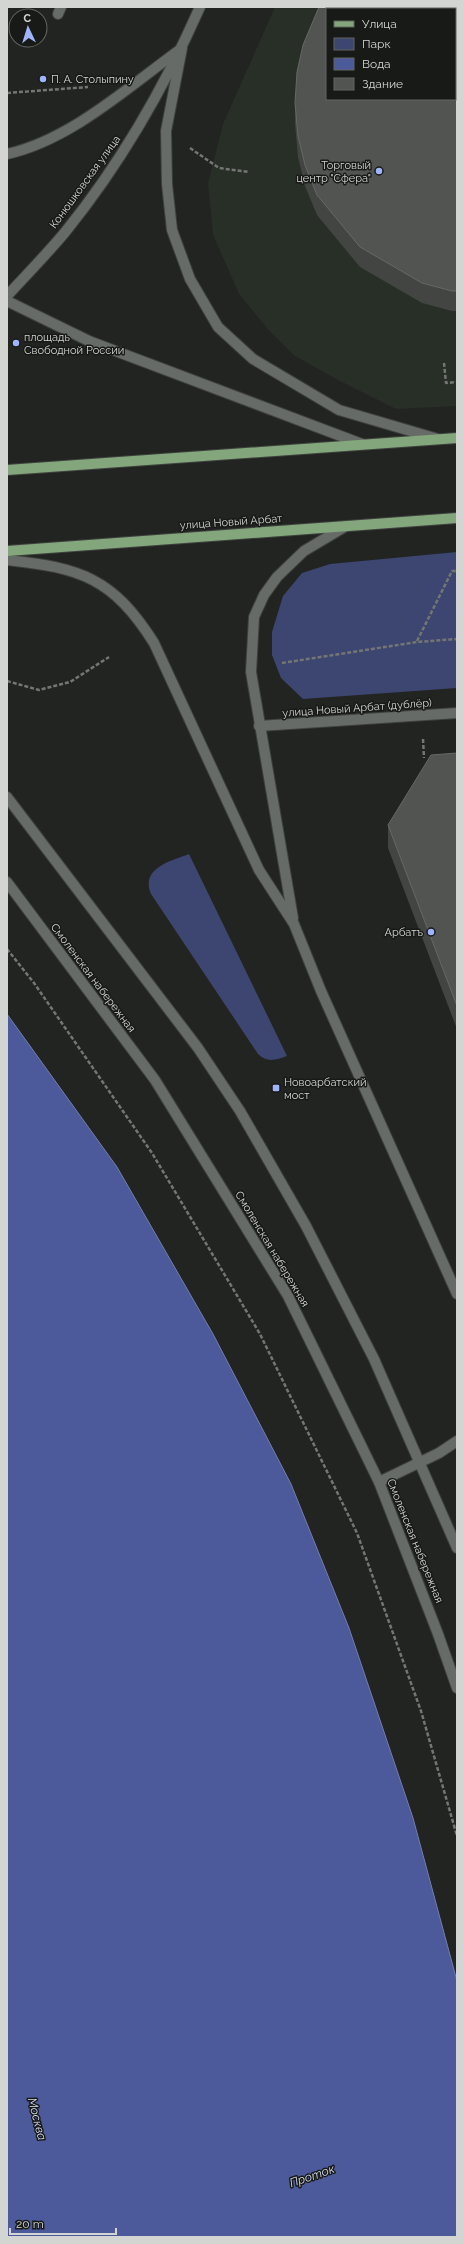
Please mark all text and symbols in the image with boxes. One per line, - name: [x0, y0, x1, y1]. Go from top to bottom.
- north arrow: [8, 8, 48, 48]
- legend: [326, 8, 456, 100]
- text: С: [23, 12, 32, 25]
- text: Улица: [362, 17, 397, 31]
- text: Парк: [362, 37, 391, 51]
- text: Вода: [362, 57, 391, 71]
- place label: П. А. Столыпину: [51, 73, 134, 86]
- marker: П. А. Столыпину: [38, 74, 48, 84]
- text: Здание: [362, 77, 403, 91]
- street label: Конюшковская улица: [47, 133, 123, 231]
- place label: Торговый центр "Сфера": [296, 159, 371, 185]
- marker: Торговый центр "Сфера": [374, 166, 384, 176]
- place label: площадь Свободной России: [24, 331, 124, 357]
- marker: площадь Свободной России: [11, 338, 21, 348]
- street label: улица Новый Арбат: [179, 512, 284, 532]
- street label: улица Новый Арбат (дублёр): [282, 696, 432, 720]
- street label: Смоленская набережная: [48, 921, 138, 1035]
- place label: Арбатъ: [384, 926, 424, 939]
- marker: Арбатъ: [426, 927, 436, 937]
- place label: Новоарбатский мост: [284, 1076, 366, 1102]
- marker: Новоарбатский мост: [271, 1083, 281, 1093]
- street label: Смоленская набережная: [232, 1189, 312, 1309]
- street label: Смоленская набережная: [384, 1477, 446, 1605]
- water label: Москва: [25, 2096, 49, 2142]
- water label: Проток: [288, 2162, 336, 2190]
- scale bar: [10, 2210, 116, 2236]
- text: 20 m: [16, 2217, 44, 2231]

